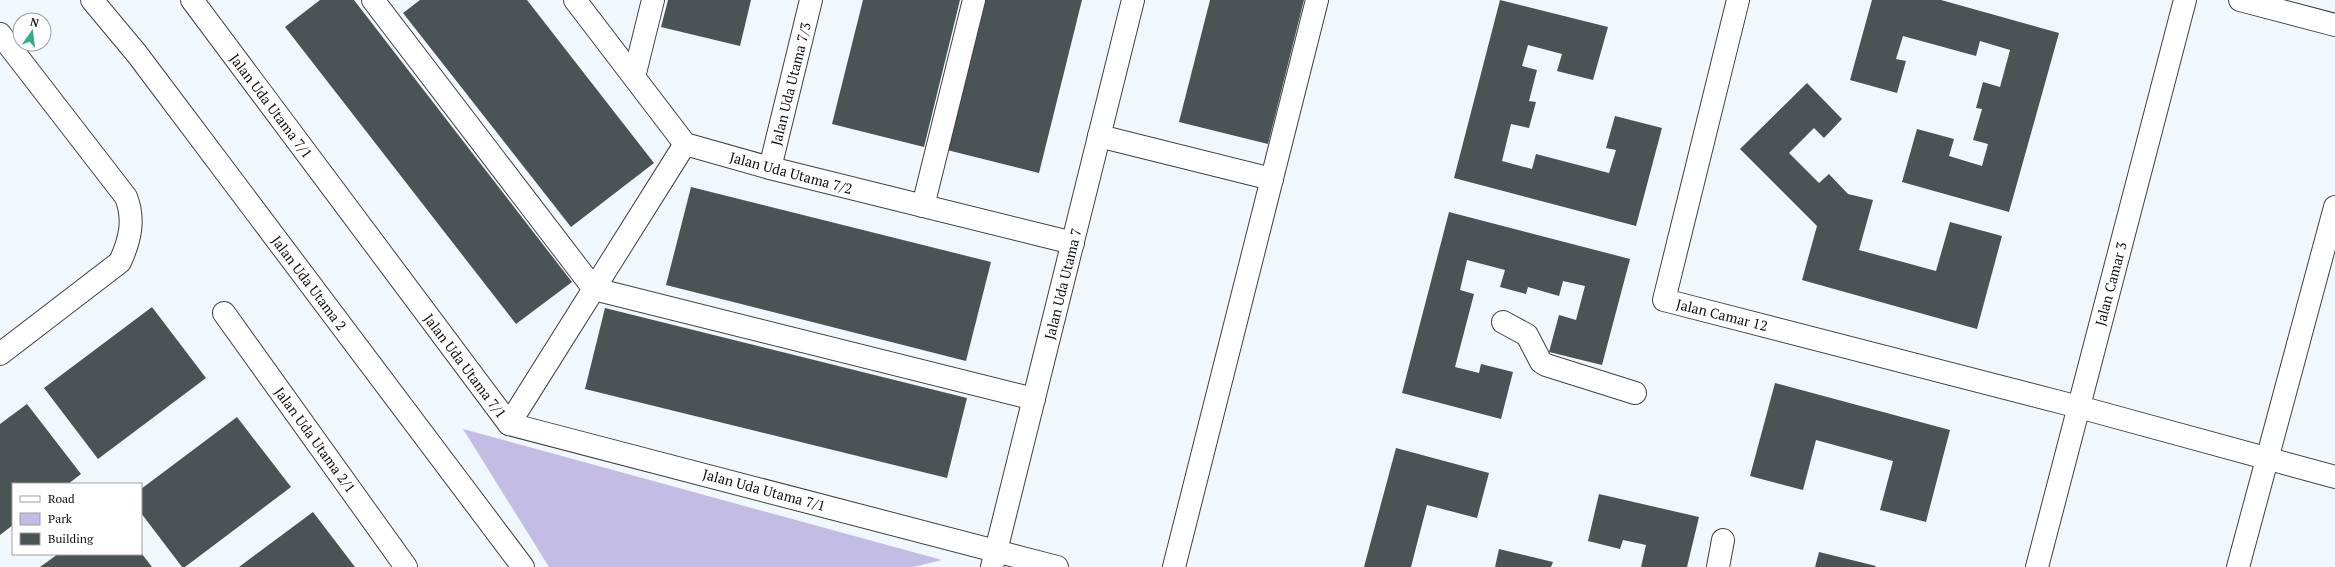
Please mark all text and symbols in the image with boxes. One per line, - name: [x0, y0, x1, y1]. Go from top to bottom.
- north arrow: [12, 12, 52, 52]
- text: N: [29, 14, 41, 30]
- street label: Jalan Uda Utama 7/3: [766, 20, 815, 148]
- street label: Jalan Uda Utama 7/1: [226, 49, 317, 162]
- street label: Jalan Uda Utama 7/2: [728, 147, 855, 198]
- street label: Jalan Uda Utama 7: [1039, 226, 1086, 342]
- street label: Jalan Uda Utama 2: [267, 231, 351, 334]
- street label: Jalan Camar 3: [2090, 240, 2131, 328]
- street label: Jalan Camar 12: [1674, 294, 1770, 335]
- street label: Jalan Uda Utama 7/1: [420, 309, 511, 422]
- street label: Jalan Uda Utama 2/1: [271, 383, 360, 496]
- street label: Jalan Uda Utama 7/1: [701, 464, 828, 515]
- legend: [12, 483, 142, 555]
- text: Road: [48, 491, 75, 506]
- text: Park: [48, 511, 73, 526]
- text: Building: [48, 531, 94, 546]

